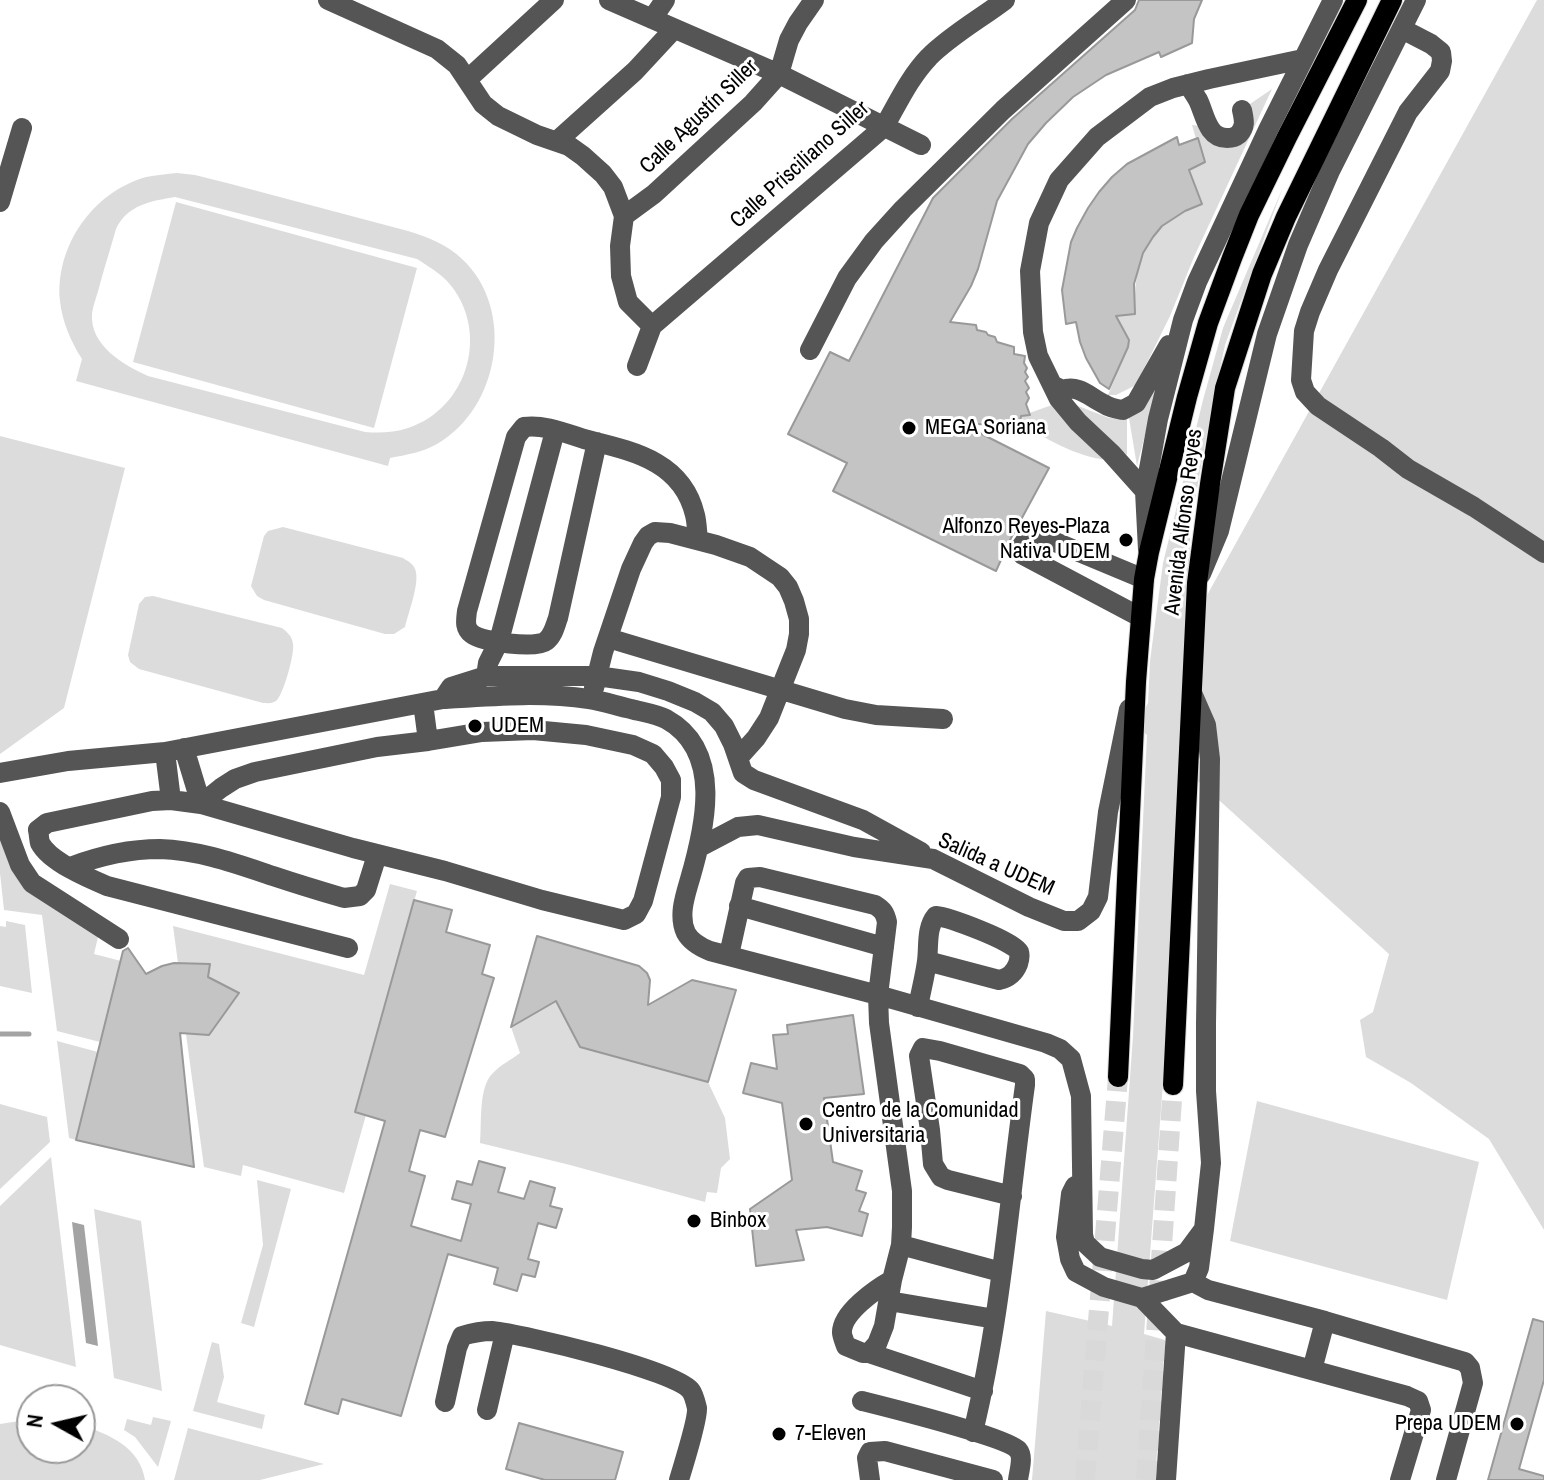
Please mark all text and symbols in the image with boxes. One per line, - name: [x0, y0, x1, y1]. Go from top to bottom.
- street label: Calle Agustín Siller: [635, 54, 763, 180]
- street label: Calle Prisciliano Siller: [725, 96, 875, 234]
- place label: MEGA Soriana: [925, 415, 1046, 441]
- marker: MEGA Soriana: [900, 419, 918, 437]
- street label: Avenida Alfonso Reyes: [1159, 427, 1209, 617]
- place label: Alfonzo Reyes-Plaza Nativa UDEM: [943, 514, 1110, 566]
- marker: Alfonzo Reyes-Plaza Nativa UDEM: [1117, 531, 1135, 549]
- place label: UDEM: [491, 713, 544, 739]
- marker: UDEM: [466, 717, 484, 735]
- street label: Salida a UDEM: [934, 828, 1058, 902]
- place label: Centro de la Comunidad Universitaria: [822, 1098, 1019, 1150]
- marker: Centro de la Comunidad Universitaria: [797, 1115, 815, 1133]
- place label: Binbox: [710, 1208, 766, 1234]
- marker: Binbox: [685, 1212, 703, 1230]
- north arrow: [16, 1384, 96, 1464]
- place label: Prepa UDEM: [1395, 1411, 1501, 1437]
- text: N: [18, 1412, 50, 1429]
- marker: Prepa UDEM: [1508, 1415, 1526, 1433]
- place label: 7-Eleven: [795, 1421, 866, 1447]
- marker: 7-Eleven: [770, 1425, 788, 1443]

